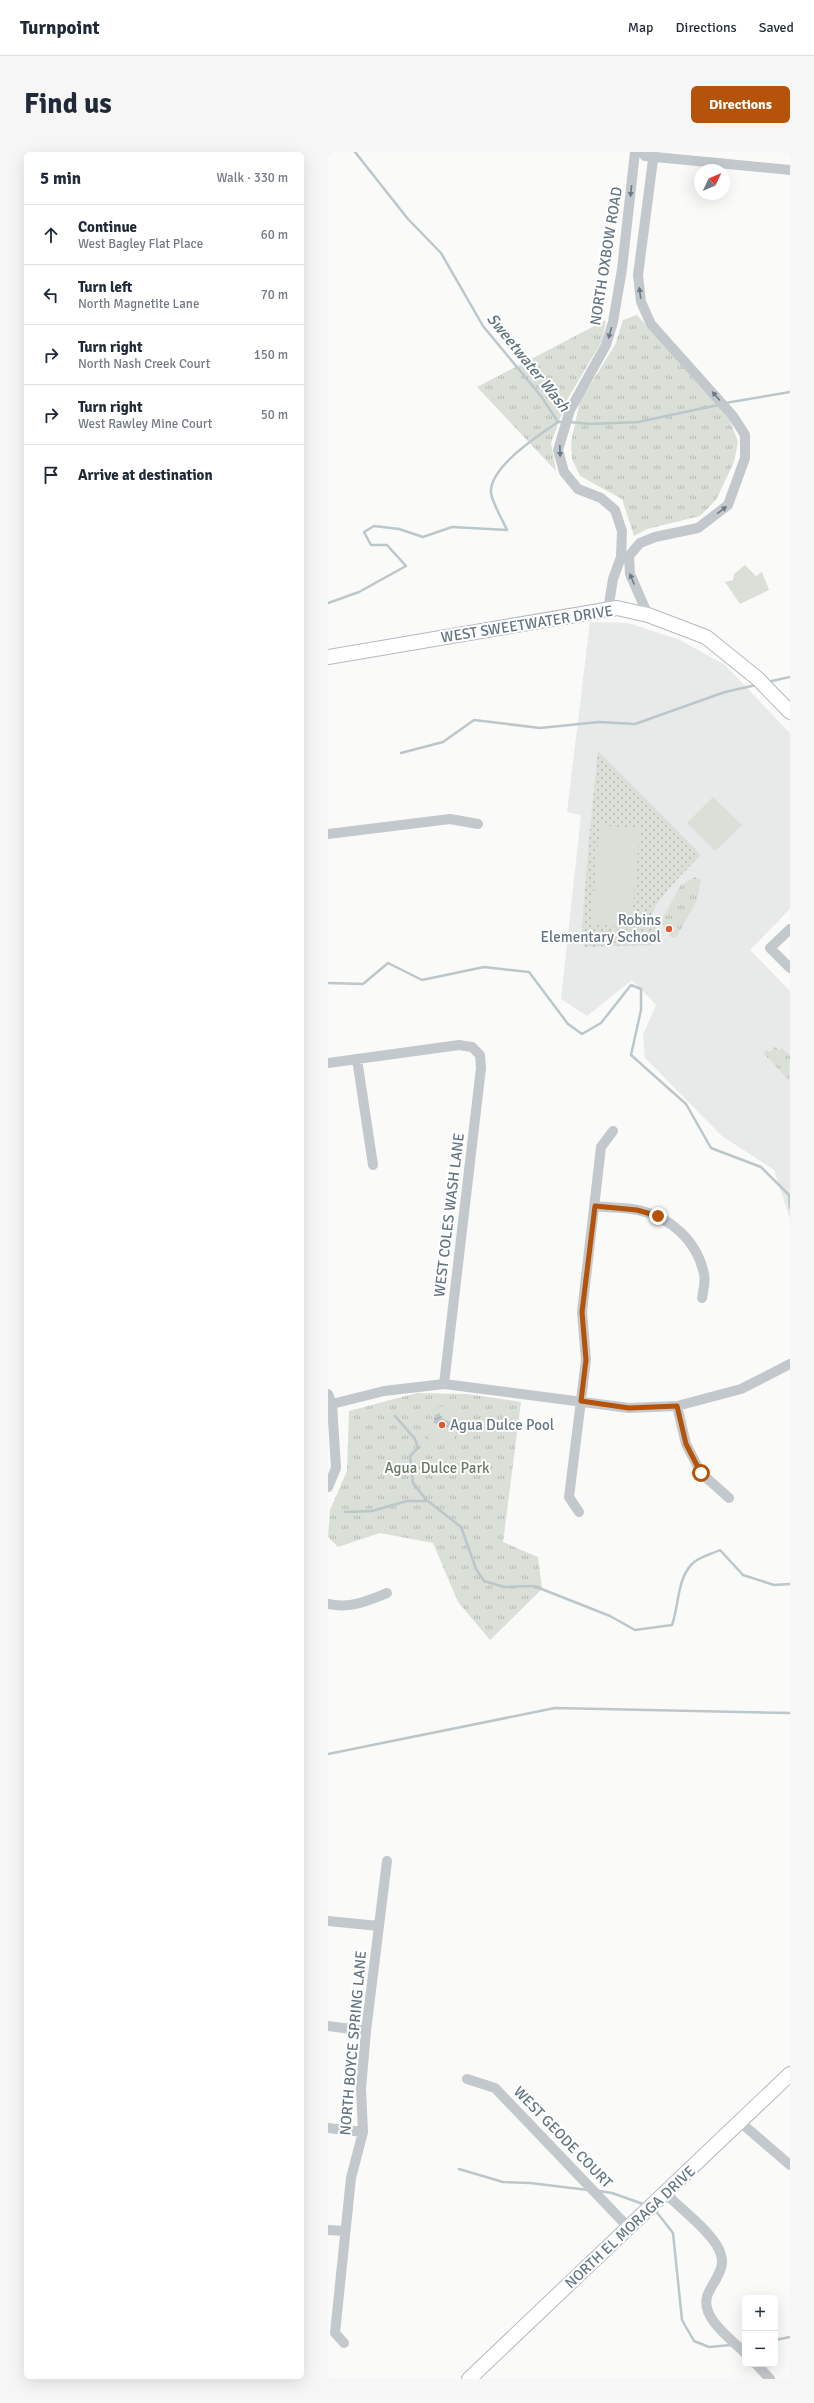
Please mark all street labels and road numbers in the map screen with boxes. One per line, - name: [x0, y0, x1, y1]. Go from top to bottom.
- street label: NORTH OXBOW ROAD: [586, 185, 626, 327]
- street label: WEST SWEETWATER DRIVE: [440, 602, 614, 646]
- street label: WEST COLES WASH LANE: [430, 1132, 468, 1298]
- street label: NORTH BOYCE SPRING LANE: [336, 1950, 370, 2136]
- street label: WEST GEODE COURT: [510, 2082, 617, 2192]
- street label: NORTH EL MORAGA DRIVE: [561, 2162, 699, 2292]

